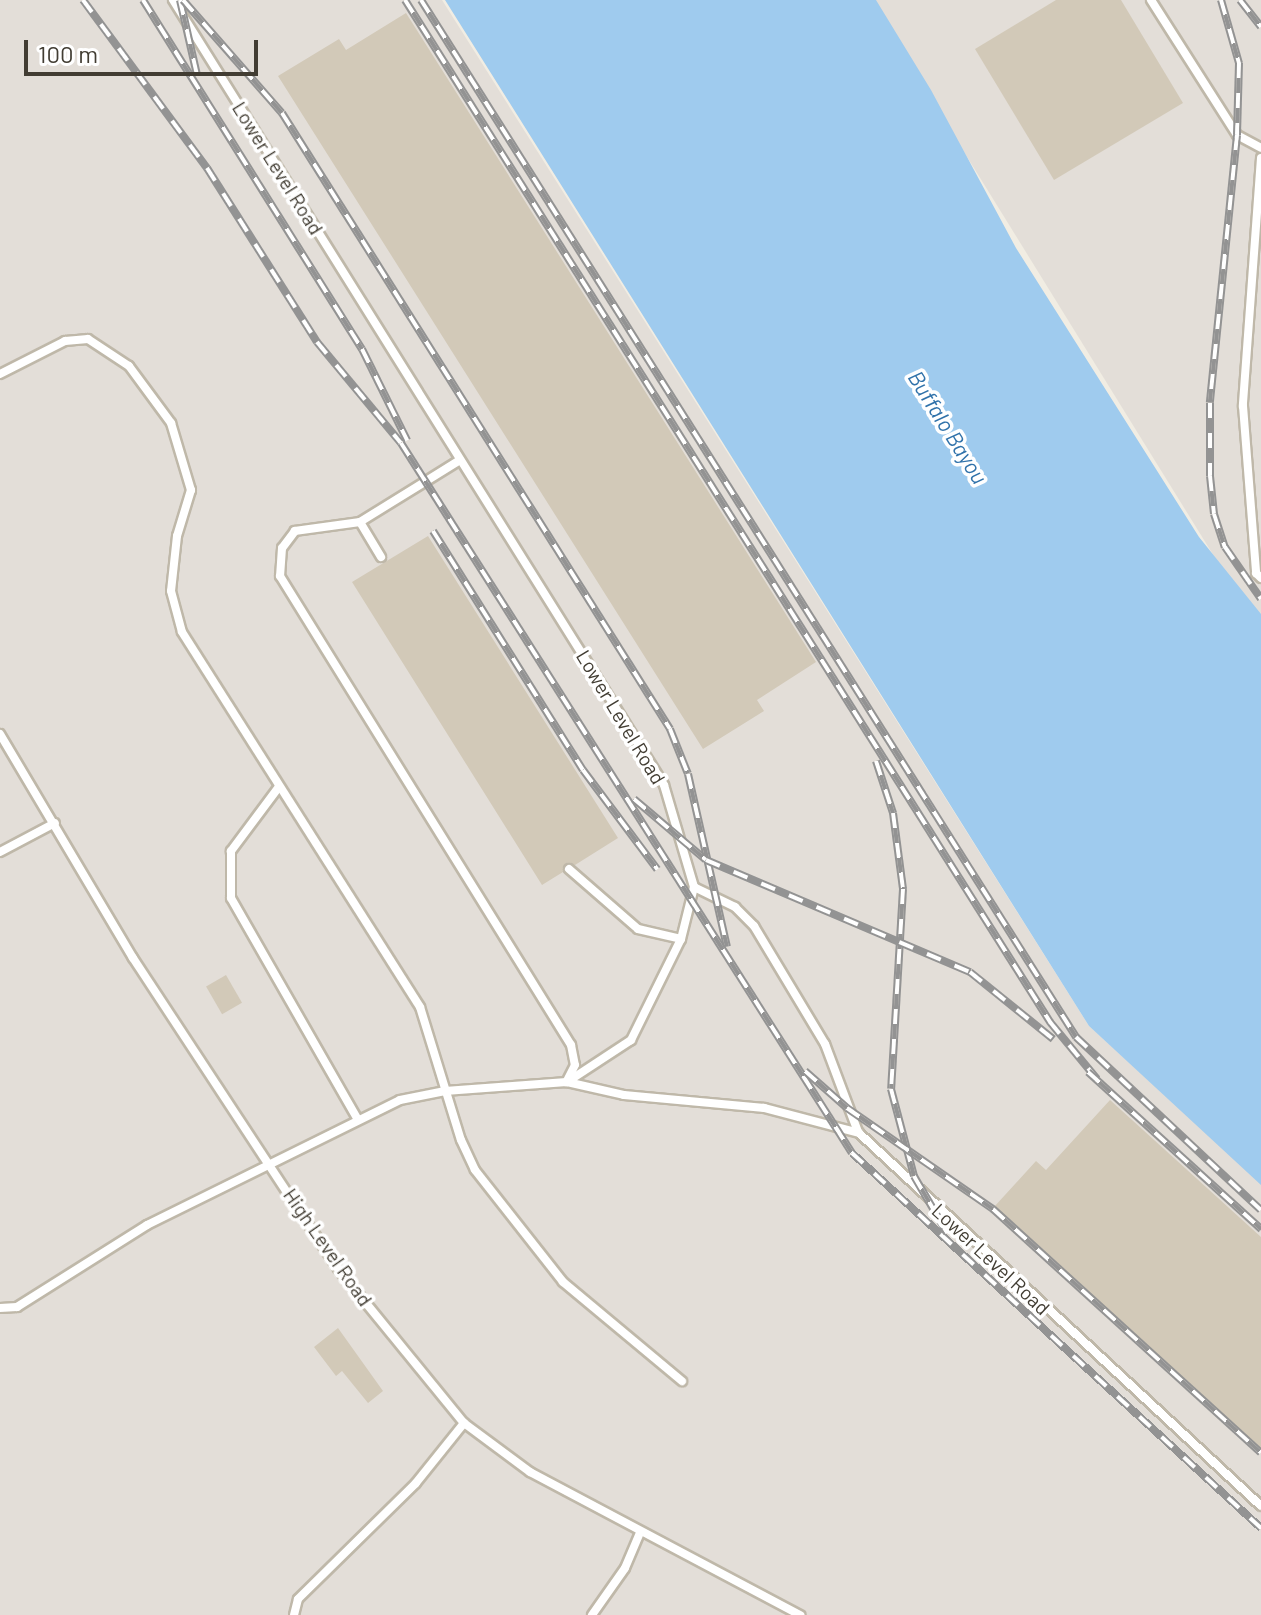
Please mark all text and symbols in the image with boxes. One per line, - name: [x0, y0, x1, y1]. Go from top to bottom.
- scale bar: [28, 24, 262, 74]
- text: 100 m: [38, 39, 98, 68]
- street label: Lower Level Road: [227, 97, 329, 239]
- water label: Buffalo Bayou: [903, 366, 993, 488]
- street label: Lower Level Road: [571, 646, 671, 788]
- street label: High Level Road: [279, 1184, 377, 1310]
- street label: Lower Level Road: [927, 1198, 1055, 1320]

